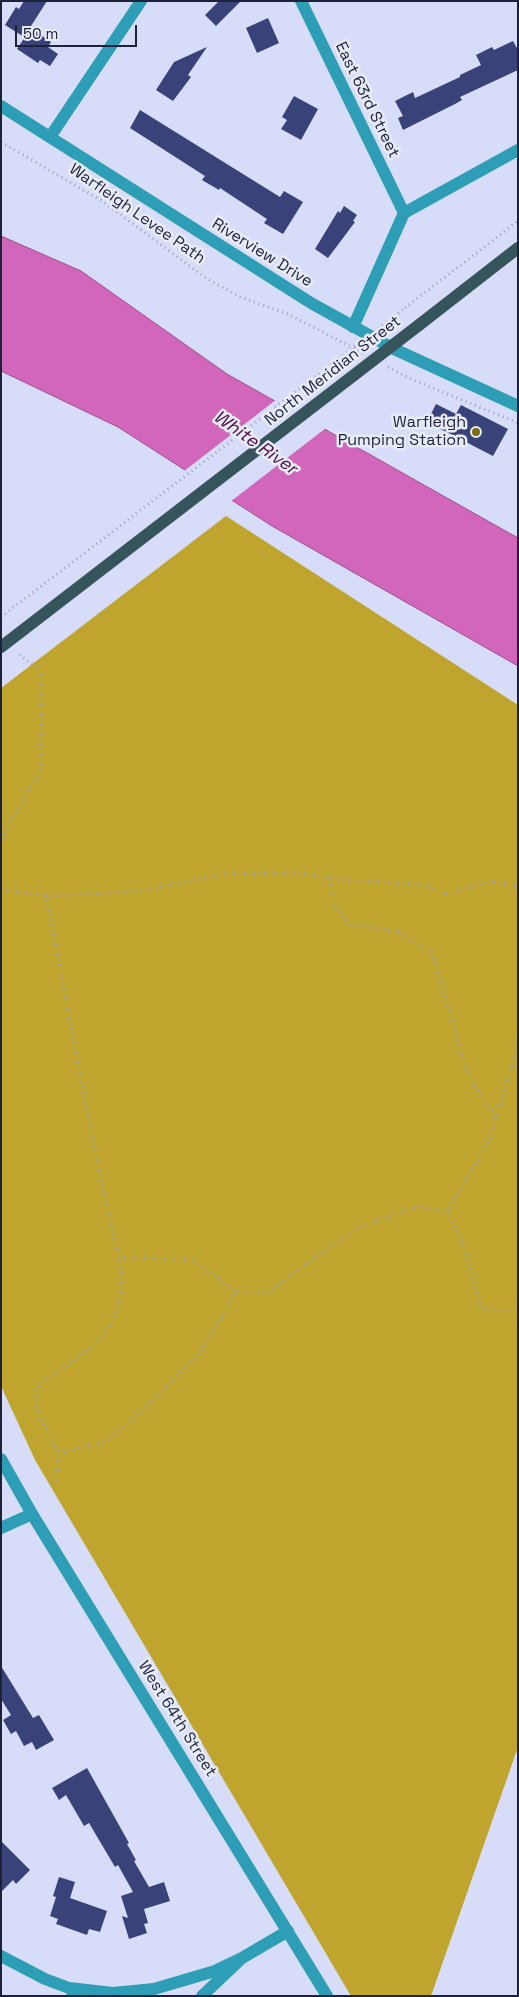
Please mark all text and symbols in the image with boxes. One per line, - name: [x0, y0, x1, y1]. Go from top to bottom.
- scale bar: [18, 15, 140, 47]
- text: 50 m: [23, 24, 58, 43]
- street label: East 63rd Street: [331, 39, 403, 161]
- street label: Warfleigh Levee Path: [65, 160, 209, 268]
- street label: Riverview Drive: [208, 214, 316, 292]
- street label: North Meridian Street: [261, 312, 405, 430]
- water label: White River: [209, 406, 301, 480]
- place label: Warfleigh Pumping Station: [338, 413, 466, 451]
- marker: Warfleigh Pumping Station: [470, 426, 482, 438]
- street label: West 64th Street: [134, 1658, 220, 1780]

